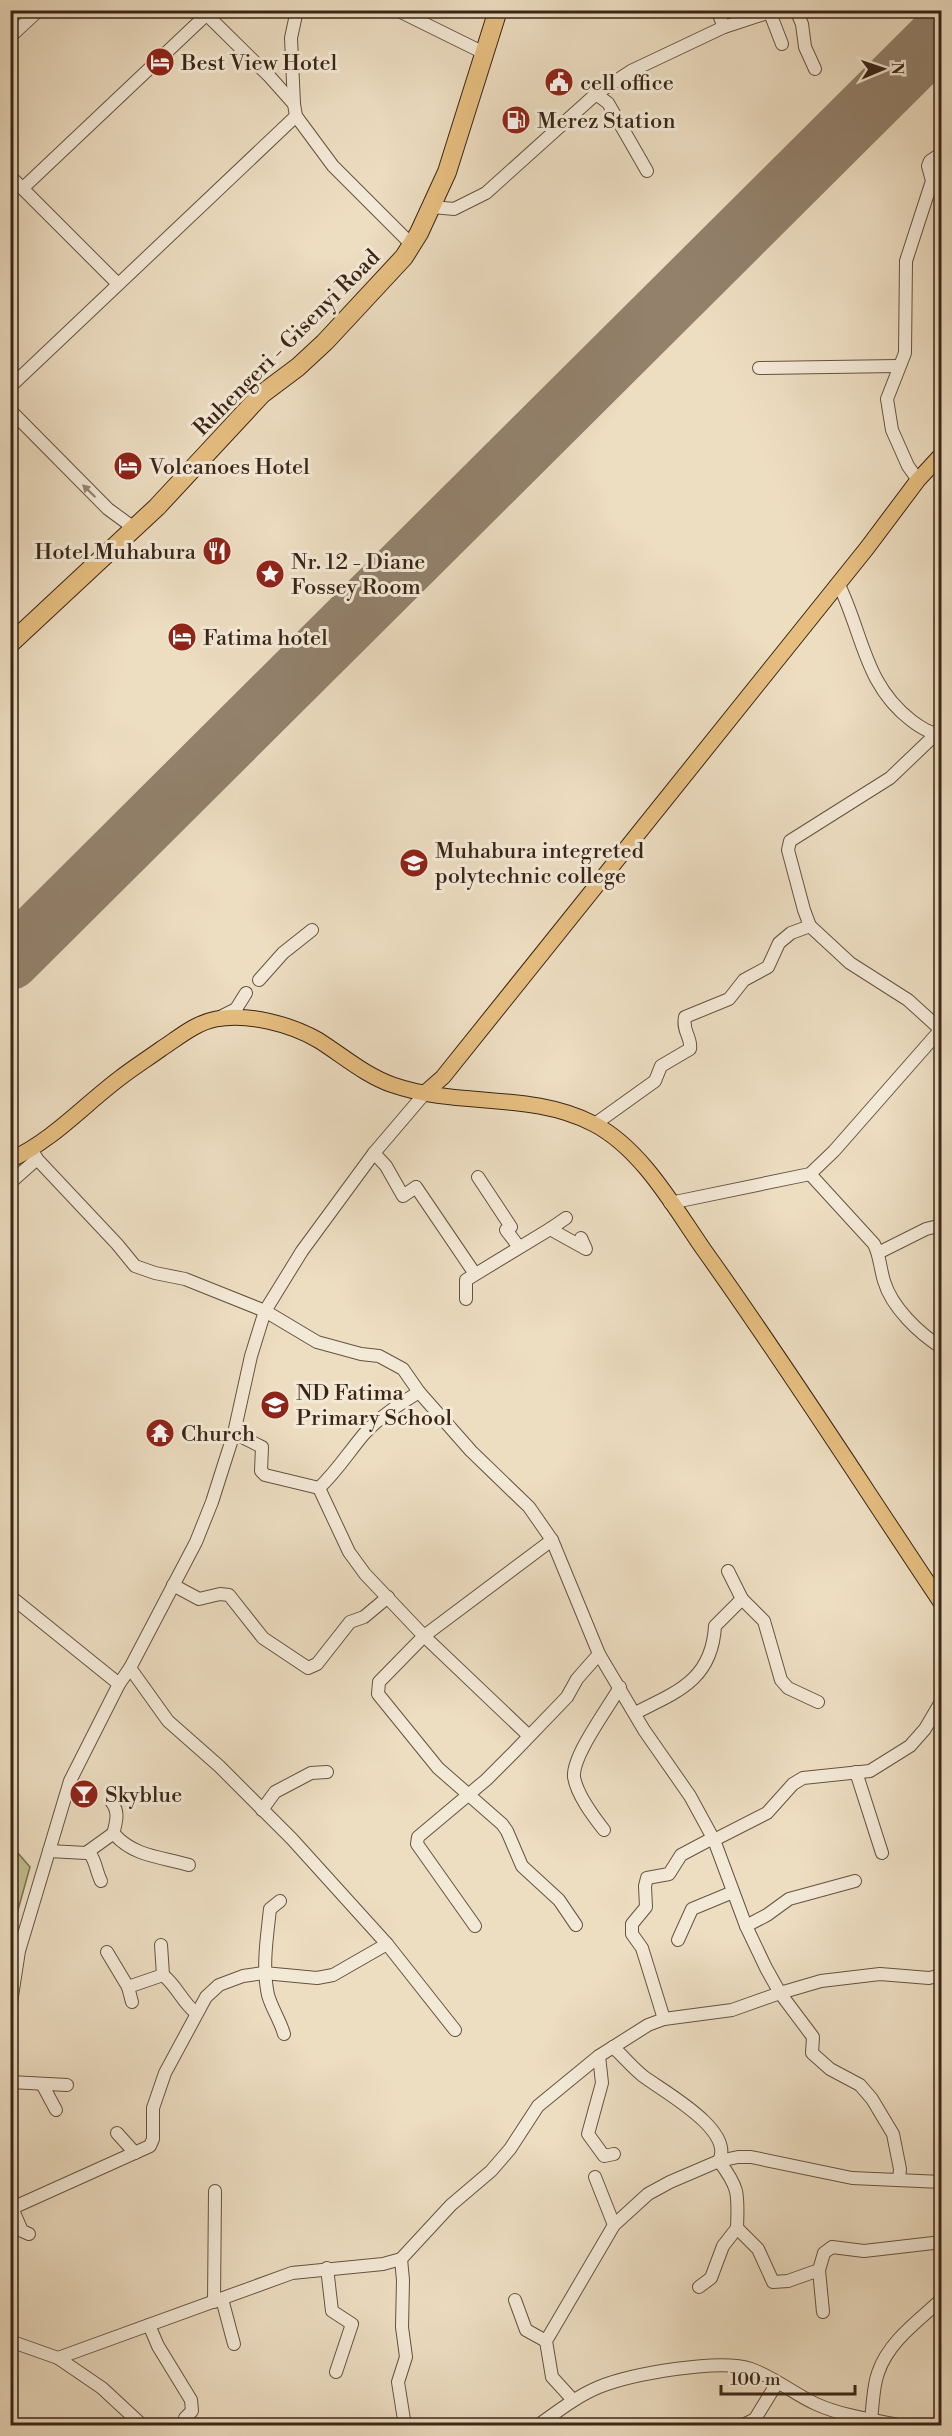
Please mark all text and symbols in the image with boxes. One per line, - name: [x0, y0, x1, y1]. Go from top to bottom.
- north arrow: [853, 39, 913, 99]
- hotel icon: Best View Hotel: [144, 46, 176, 78]
- place label: Best View Hotel: [180, 50, 338, 77]
- text: N: [887, 62, 907, 76]
- public building icon: cell office: [543, 66, 575, 98]
- place label: cell office: [580, 70, 674, 97]
- fuel station icon: Merez Station: [500, 104, 532, 136]
- place label: Merez Station: [537, 108, 676, 135]
- street label: Ruhengeri - Gisenyi Road: [188, 244, 386, 442]
- hotel icon: Volcanoes Hotel: [112, 450, 144, 482]
- place label: Volcanoes Hotel: [148, 454, 310, 481]
- one-way arrow: [82, 484, 97, 498]
- restaurant icon: Hotel Muhabura: [201, 535, 233, 567]
- place label: Hotel Muhabura: [35, 539, 197, 566]
- place label: Nr. 12 - Diane Fossey Room: [291, 549, 425, 601]
- place icon: Nr. 12 - Diane Fossey Room: [254, 558, 286, 590]
- hotel icon: Fatima hotel: [166, 621, 198, 653]
- place label: Fatima hotel: [203, 625, 328, 652]
- place label: Muhabura integreted polytechnic college: [435, 838, 645, 890]
- school or university icon: Muhabura integreted polytechnic college: [398, 847, 430, 879]
- place label: ND Fatima Primary School: [296, 1380, 453, 1432]
- school or university icon: ND Fatima Primary School: [259, 1389, 291, 1421]
- temple icon: Church: [144, 1417, 176, 1449]
- place label: Church: [181, 1421, 255, 1448]
- bar icon: Skyblue: [68, 1778, 100, 1810]
- place label: Skyblue: [105, 1782, 182, 1809]
- scale bar: [721, 2358, 854, 2396]
- text: 100 m: [730, 2368, 781, 2391]

